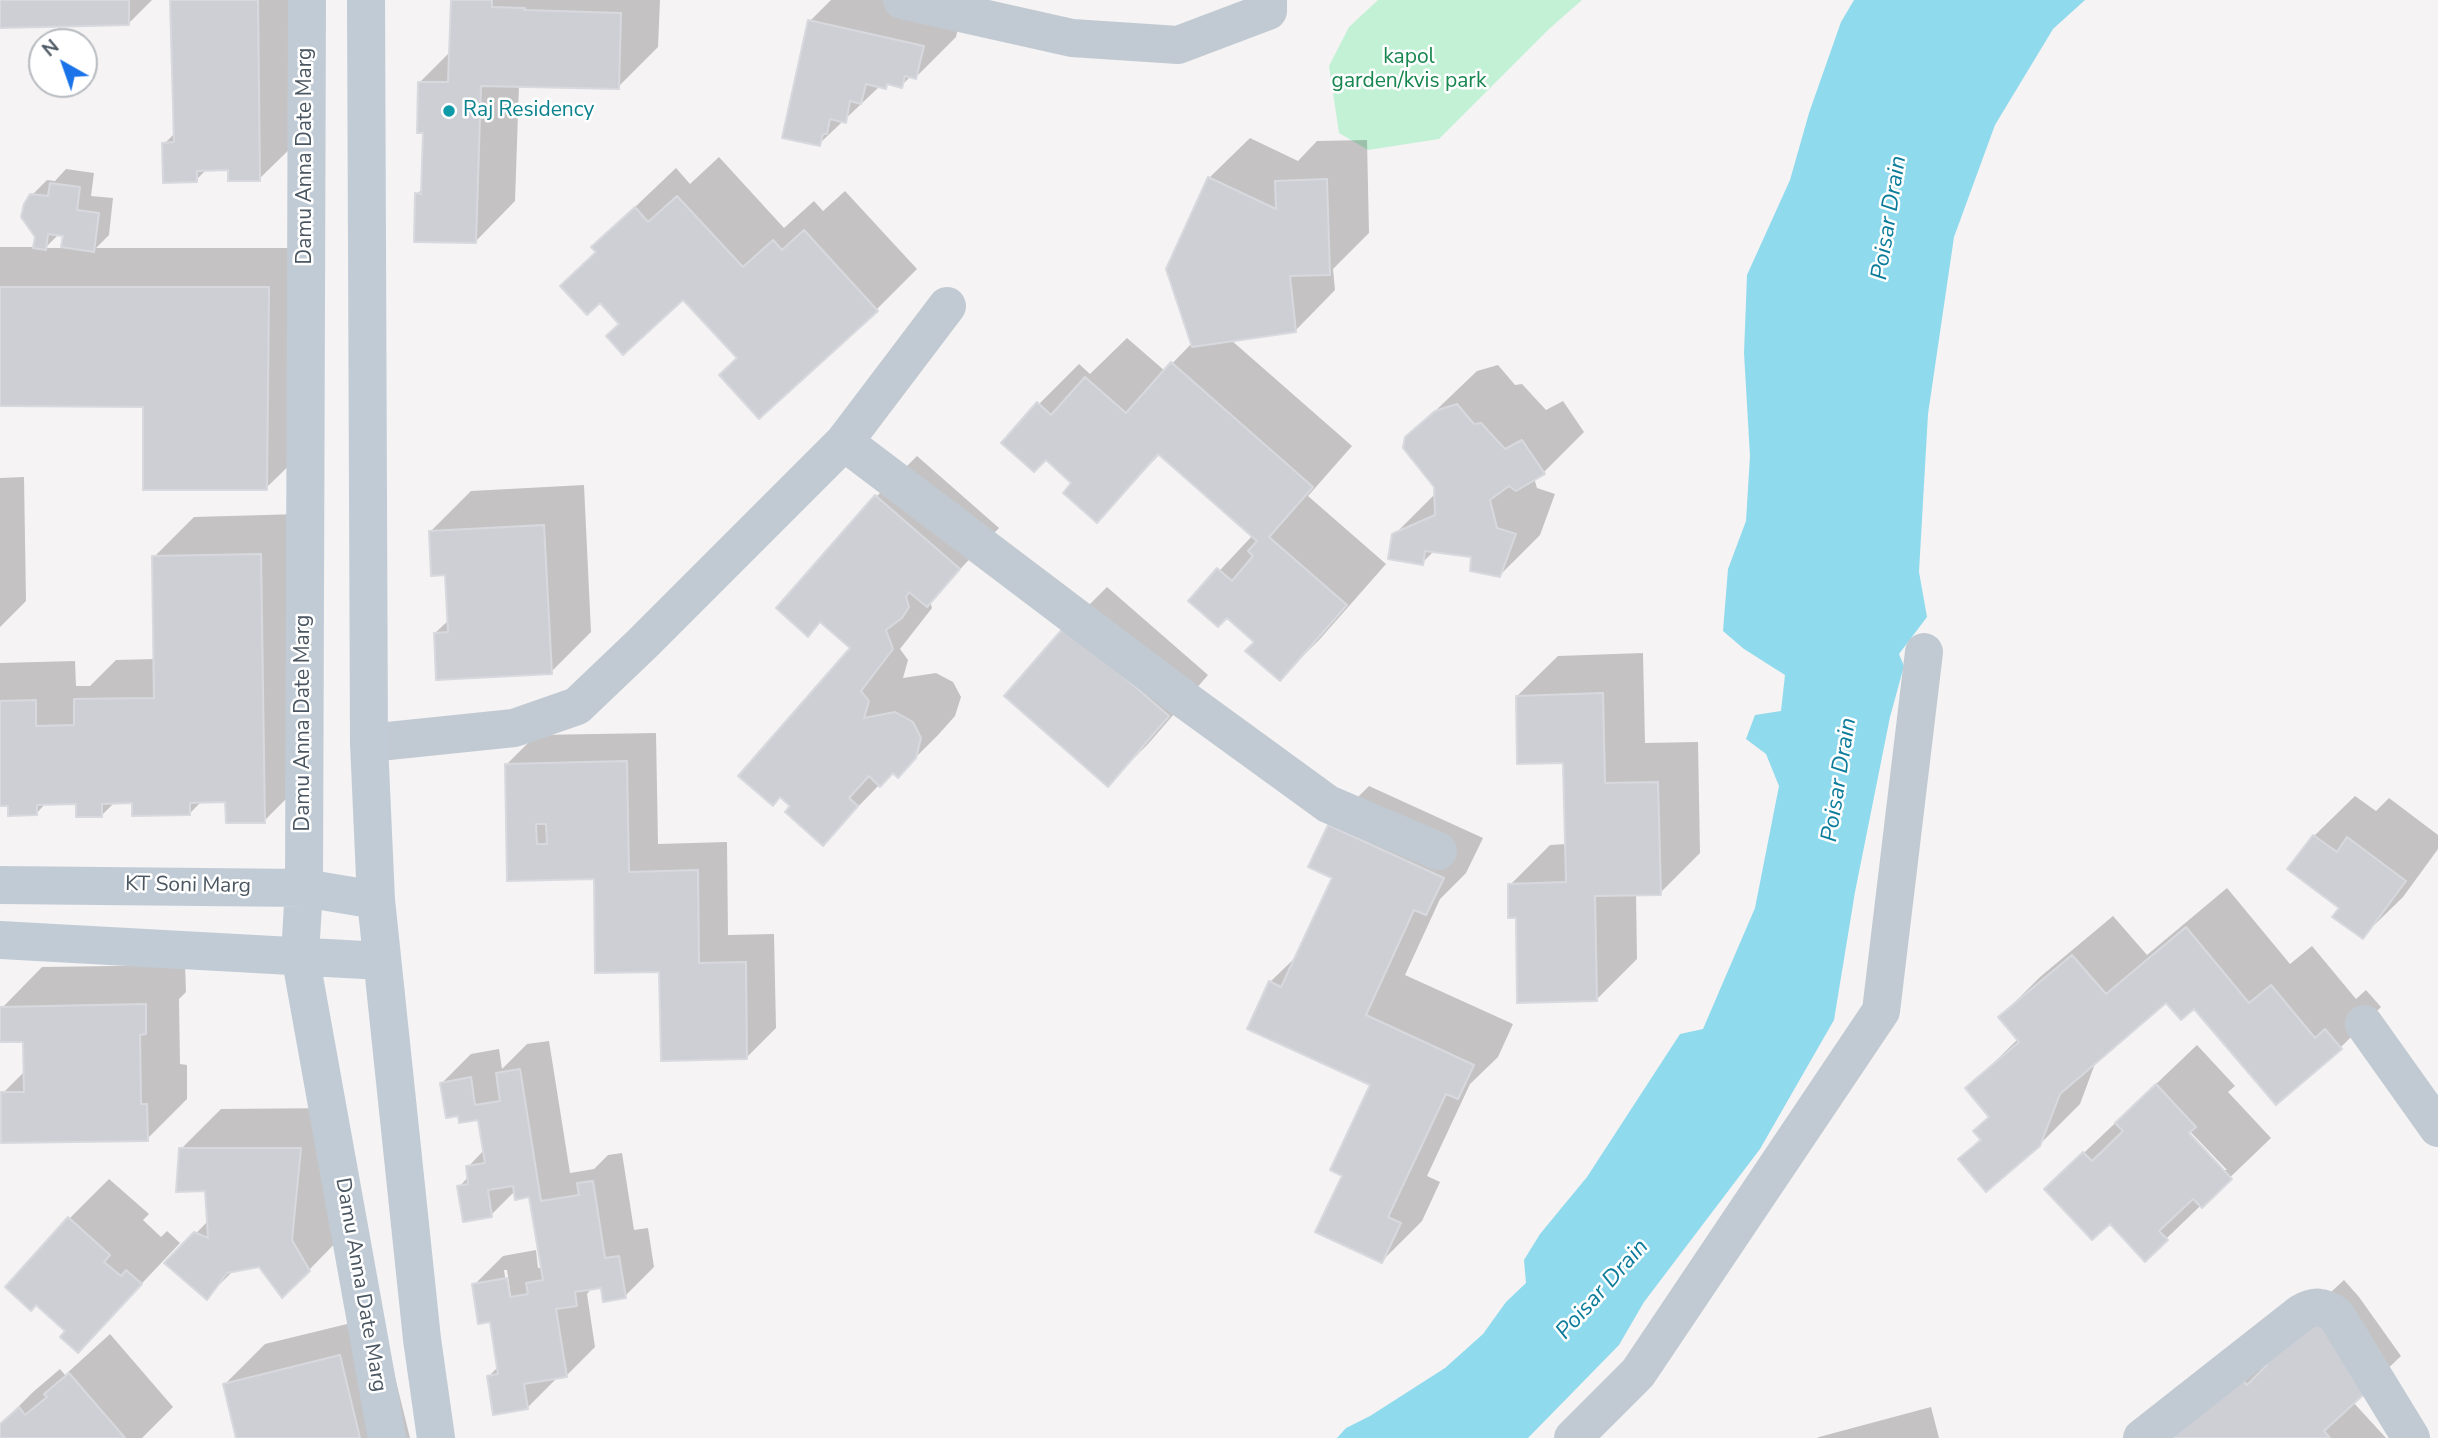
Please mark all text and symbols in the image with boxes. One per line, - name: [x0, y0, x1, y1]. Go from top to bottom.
- north arrow: [28, 28, 98, 98]
- text: N: [37, 34, 65, 63]
- park label: kapol garden/kvis park: [1332, 45, 1486, 95]
- street label: Damu Anna Date Marg: [293, 48, 319, 264]
- place label: Raj Residency: [463, 98, 594, 124]
- marker: Raj Residency: [441, 103, 457, 119]
- water label: Poisar Drain: [1867, 154, 1913, 282]
- street label: Damu Anna Date Marg: [291, 615, 317, 831]
- water label: Poisar Drain: [1817, 716, 1863, 844]
- street label: KT Soni Marg: [125, 872, 251, 900]
- street label: Damu Anna Date Marg: [329, 1176, 391, 1394]
- water label: Poisar Drain: [1551, 1234, 1655, 1346]

